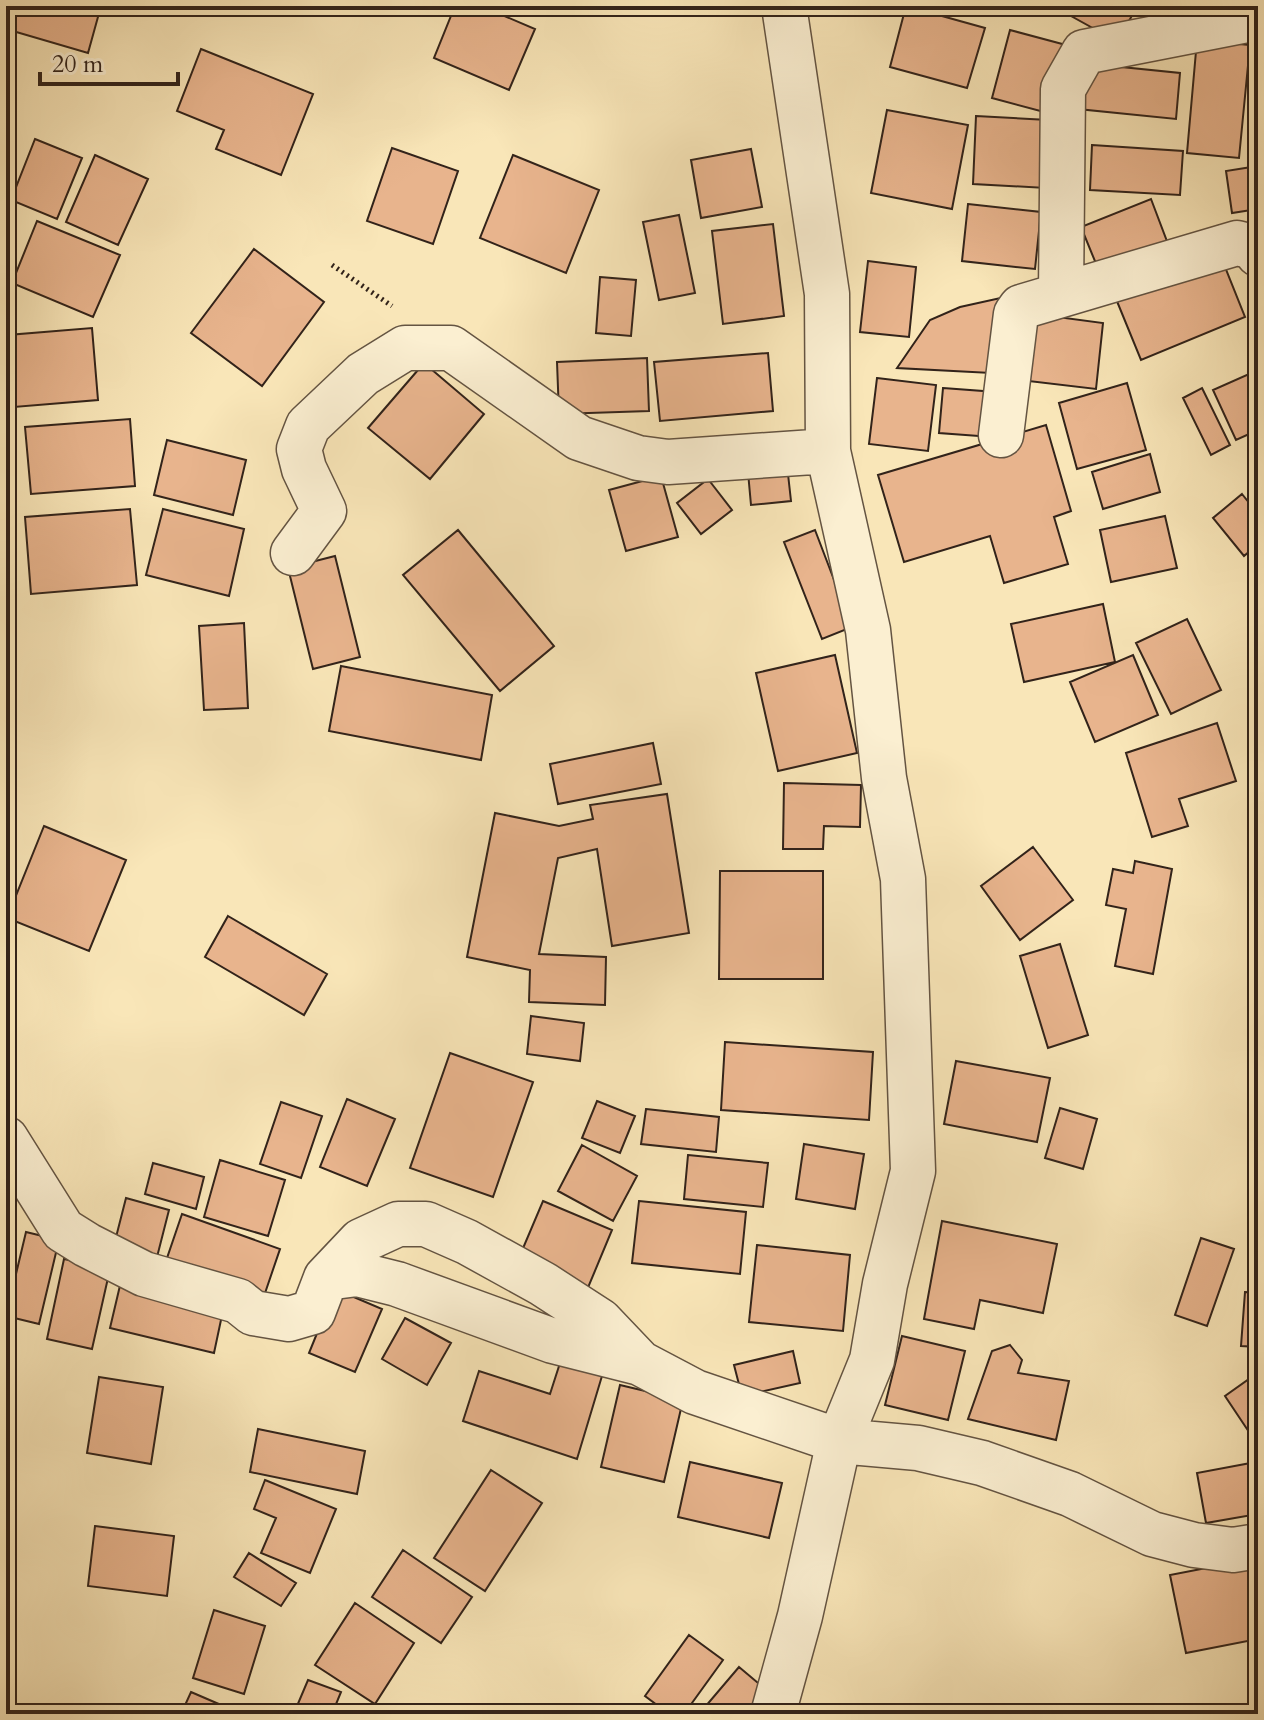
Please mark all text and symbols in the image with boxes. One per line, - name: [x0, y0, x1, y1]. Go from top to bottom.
- scale bar: [40, 36, 178, 86]
- text: 20 m: [52, 48, 104, 81]

